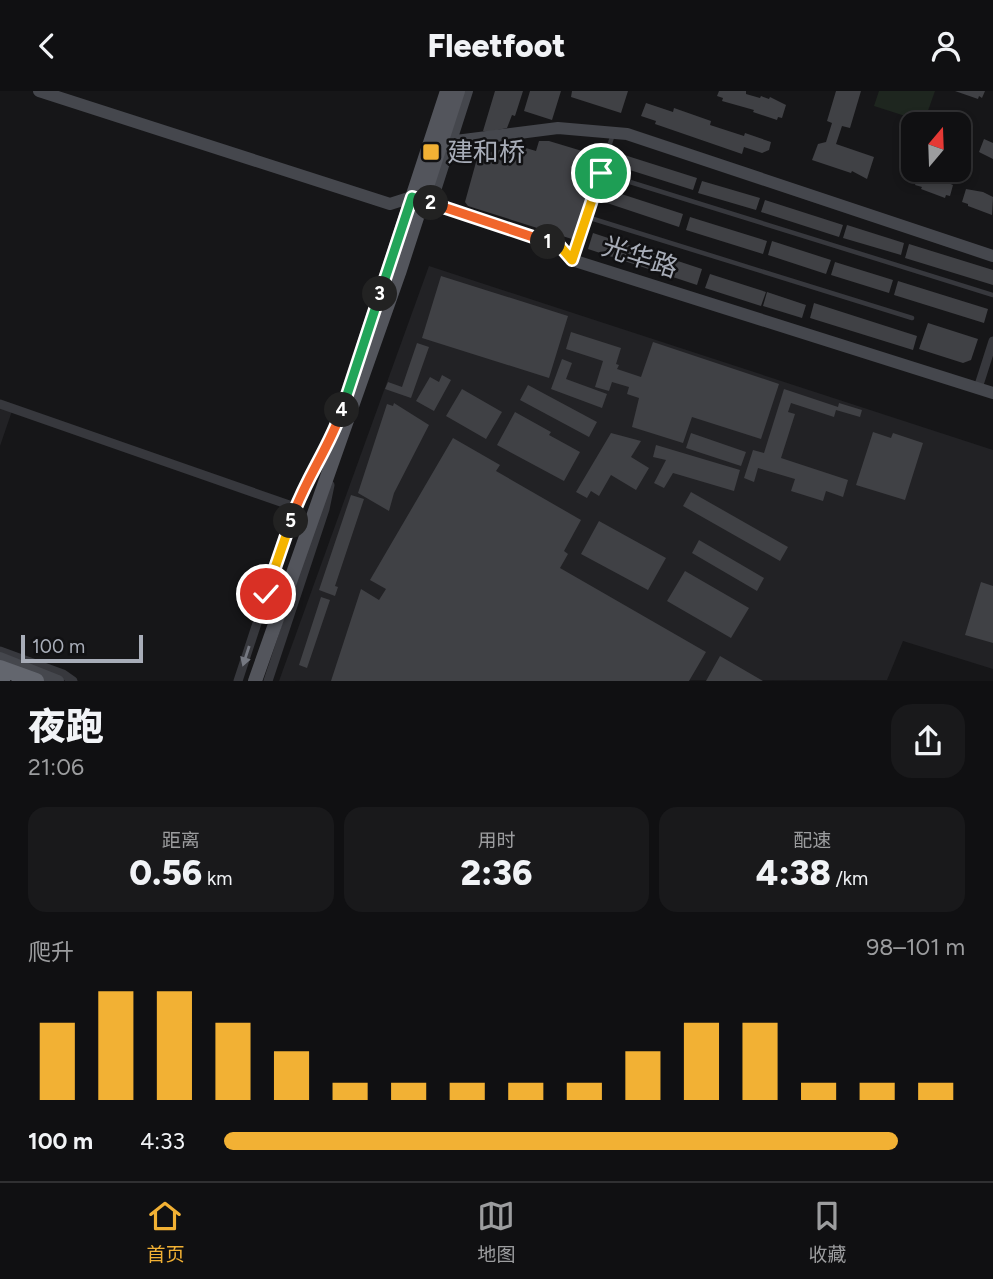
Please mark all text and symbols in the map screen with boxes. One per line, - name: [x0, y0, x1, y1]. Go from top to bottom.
- icon: back: [28, 27, 66, 65]
- text: Fleetfoot: [427, 27, 566, 65]
- icon: person: [927, 27, 965, 65]
- north arrow: [901, 112, 971, 182]
- map controls: [901, 112, 971, 182]
- place label: 建和桥: [447, 136, 525, 168]
- marker: 建和桥: [421, 142, 441, 162]
- pin: [571, 143, 631, 203]
- icon: arrive: [582, 154, 620, 192]
- pin: 2: [414, 185, 448, 221]
- text: 2: [425, 191, 436, 214]
- pin: 1: [530, 225, 566, 259]
- text: 1: [543, 230, 552, 253]
- street label: 光华路: [598, 230, 682, 284]
- pin: 3: [362, 277, 398, 311]
- text: 3: [374, 282, 385, 305]
- pin: 4: [324, 393, 360, 427]
- text: 4: [335, 398, 348, 421]
- pin: 5: [274, 503, 308, 539]
- text: 5: [285, 509, 296, 532]
- pin: [236, 564, 296, 624]
- icon: check: [247, 575, 285, 613]
- scale bar: [21, 631, 144, 663]
- text: 100 m: [32, 635, 85, 658]
- one-way arrow: [240, 646, 251, 667]
- text: 夜跑: [28, 704, 104, 750]
- button: share: [891, 704, 965, 778]
- text: 21:06: [28, 753, 84, 781]
- text: 距离: [162, 829, 200, 852]
- text: 用时: [477, 829, 516, 852]
- text: 配速: [793, 829, 831, 852]
- text: 0.56: [129, 852, 202, 894]
- text: 2:36: [460, 852, 533, 894]
- text: 4:38: [756, 852, 831, 894]
- text: km: [202, 867, 232, 890]
- text: /km: [831, 867, 868, 890]
- text: 98–101 m: [866, 933, 965, 961]
- text: 爬升: [28, 938, 74, 966]
- text: 100 m: [28, 1127, 93, 1155]
- text: 4:33: [140, 1127, 185, 1155]
- tab: 首页: [146, 1197, 185, 1266]
- tab: 地图: [477, 1197, 516, 1266]
- tab: 收藏: [808, 1197, 847, 1266]

